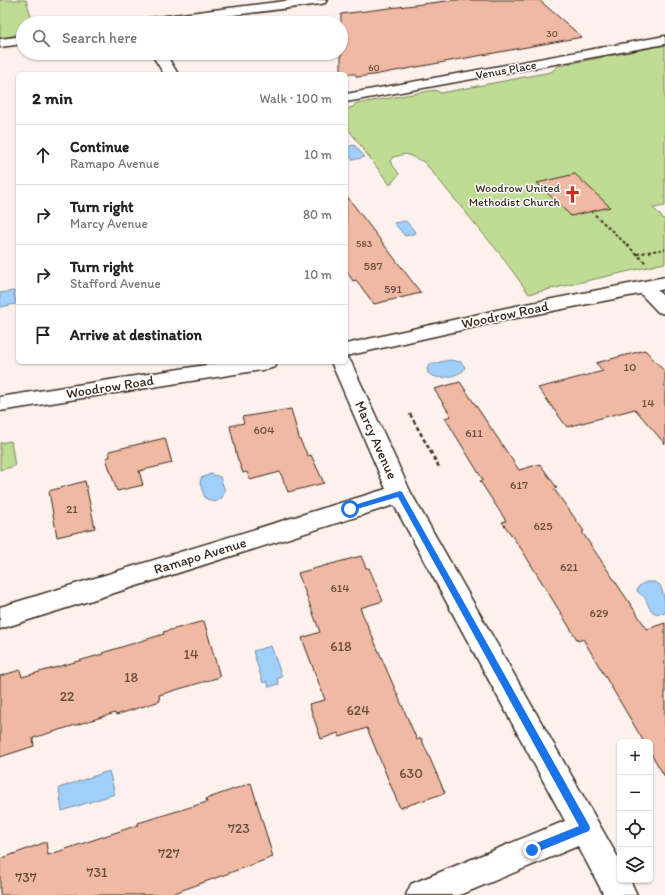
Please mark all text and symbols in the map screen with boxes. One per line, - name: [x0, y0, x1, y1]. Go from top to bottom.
- search box: [16, 16, 348, 60]
- icon: search: [30, 27, 52, 49]
- house number: 30: [546, 27, 558, 40]
- text: Search here: [62, 29, 137, 47]
- street label: Venus Place: [474, 58, 538, 82]
- house number: 60: [368, 61, 380, 74]
- text: 2 min: [32, 88, 72, 108]
- text: Walk · 100 m: [259, 91, 332, 106]
- text: Continue: [70, 138, 129, 156]
- icon: ahead: [32, 144, 54, 166]
- text: 10 m: [304, 147, 332, 162]
- text: Ramapo Avenue: [70, 156, 159, 171]
- place label: Woodrow United Methodist Church: [469, 181, 561, 209]
- church icon: Woodrow United Methodist Church: [563, 185, 583, 205]
- text: Turn right: [70, 198, 134, 216]
- icon: right: [32, 204, 54, 226]
- text: 80 m: [303, 207, 332, 222]
- text: Marcy Avenue: [70, 216, 148, 231]
- house number: 583: [356, 237, 373, 250]
- text: Turn right: [70, 258, 134, 276]
- house number: 587: [364, 259, 382, 273]
- icon: right: [32, 264, 54, 286]
- text: 10 m: [304, 267, 332, 282]
- text: Stafford Avenue: [70, 276, 161, 291]
- house number: 591: [384, 282, 402, 296]
- street label: Woodrow Road: [460, 297, 550, 333]
- icon: arrive: [32, 324, 54, 346]
- text: Arrive at destination: [70, 326, 202, 344]
- house number: 10: [624, 360, 636, 374]
- street label: Woodrow Road: [65, 372, 155, 402]
- house number: 14: [642, 396, 654, 410]
- street label: Marcy Avenue: [351, 398, 401, 482]
- house number: 604: [254, 423, 274, 437]
- house number: 611: [465, 426, 483, 440]
- house number: 617: [510, 478, 528, 492]
- route start: [341, 500, 359, 518]
- house number: 21: [66, 502, 78, 516]
- house number: 625: [534, 519, 552, 533]
- street label: Ramapo Avenue: [152, 534, 249, 578]
- house number: 621: [560, 560, 579, 574]
- house number: 614: [330, 581, 350, 595]
- house number: 629: [590, 606, 608, 620]
- house number: 618: [330, 638, 352, 655]
- house number: 14: [184, 646, 199, 663]
- house number: 18: [124, 669, 138, 686]
- house number: 22: [60, 688, 75, 705]
- house number: 624: [346, 702, 370, 719]
- map controls: [617, 739, 653, 883]
- button: +: [617, 739, 653, 775]
- house number: 630: [399, 765, 423, 782]
- button: −: [617, 775, 653, 811]
- button: locate: [617, 811, 653, 847]
- house number: 723: [228, 820, 250, 837]
- route end: [523, 841, 541, 859]
- house number: 727: [158, 845, 180, 862]
- button: layers: [617, 847, 653, 883]
- house number: 731: [86, 864, 108, 881]
- house number: 737: [15, 869, 37, 886]

